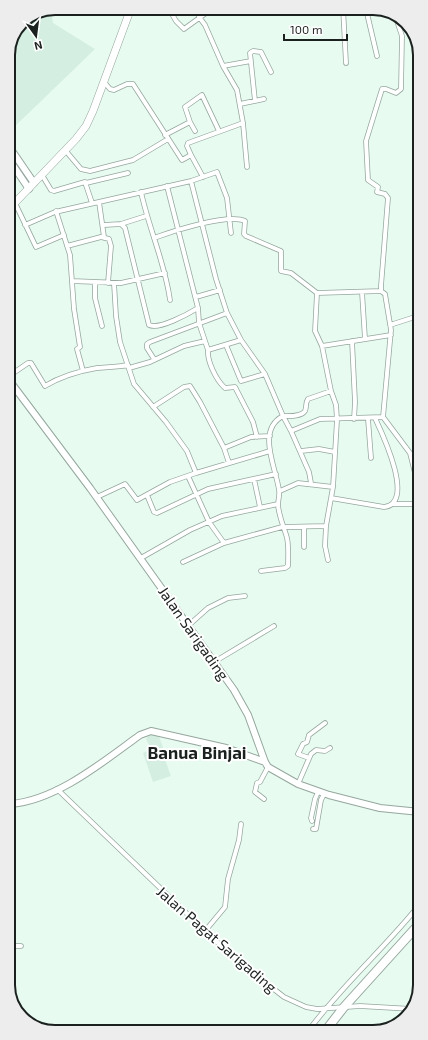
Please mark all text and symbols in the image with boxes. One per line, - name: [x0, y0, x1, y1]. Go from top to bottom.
- north arrow: [16, 16, 56, 56]
- scale bar: [284, 16, 347, 42]
- text: 100 m: [290, 22, 322, 36]
- text: N: [33, 39, 44, 53]
- street label: Jalan Sarigading: [155, 583, 233, 684]
- district label: Banua Binjai: [147, 742, 247, 763]
- street label: Jalan Pagat Sarigading: [153, 882, 281, 996]

